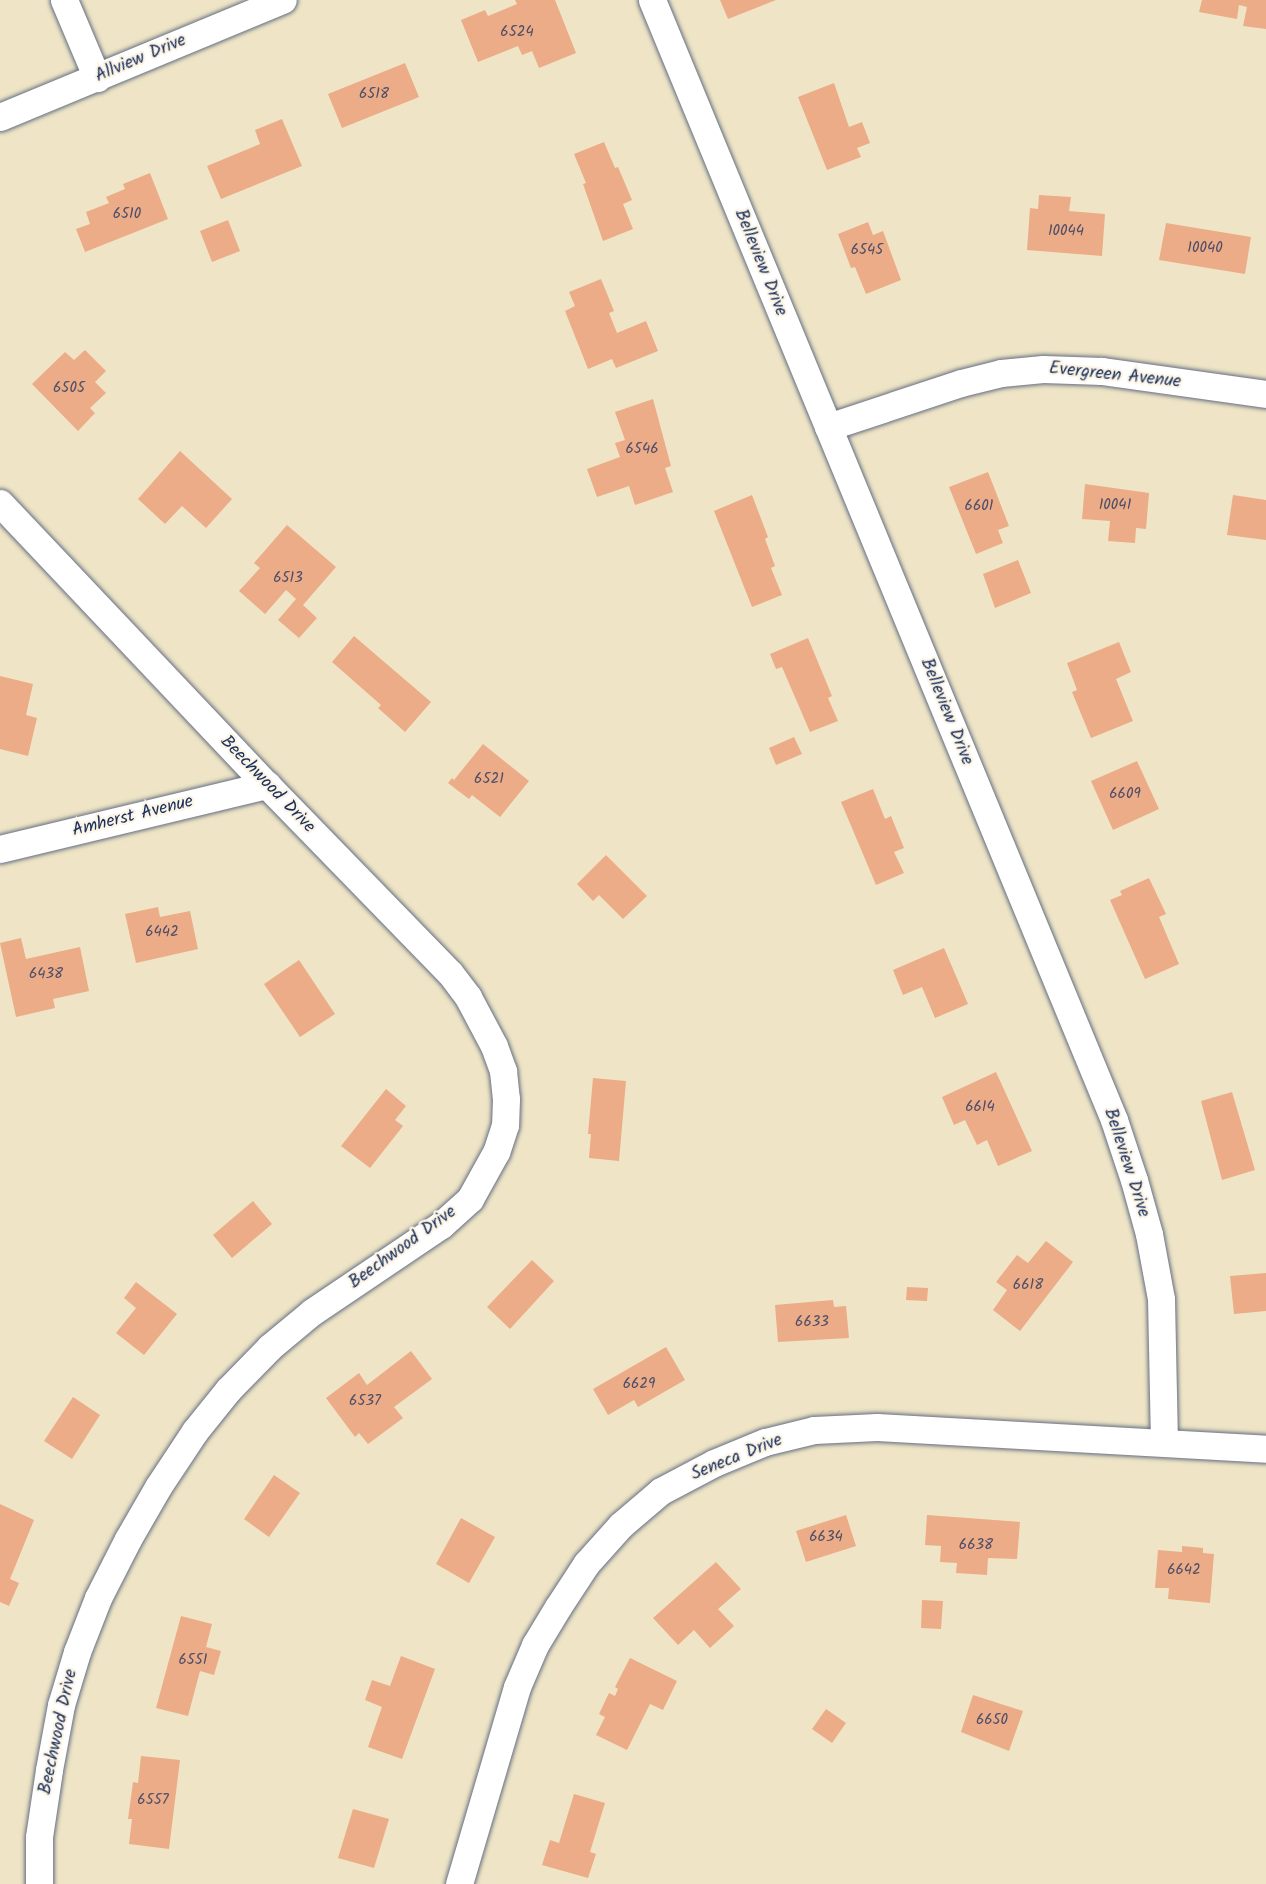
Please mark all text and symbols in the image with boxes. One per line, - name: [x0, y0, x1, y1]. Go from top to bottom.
- house number: 6524: [500, 24, 534, 42]
- street label: Allview Drive: [92, 30, 190, 88]
- house number: 6518: [359, 86, 389, 104]
- house number: 6510: [113, 206, 141, 224]
- street label: Belleview Drive: [729, 206, 791, 320]
- house number: 10044: [1048, 223, 1084, 241]
- house number: 10040: [1187, 240, 1223, 258]
- house number: 6545: [851, 242, 883, 260]
- street label: Evergreen Avenue: [1048, 358, 1182, 394]
- house number: 6505: [53, 380, 85, 398]
- house number: 6546: [626, 441, 658, 459]
- house number: 10041: [1099, 497, 1131, 515]
- house number: 6601: [965, 498, 993, 516]
- house number: 6513: [273, 570, 303, 588]
- street label: Belleview Drive: [915, 655, 977, 769]
- street label: Beechwood Drive: [215, 732, 319, 838]
- house number: 6521: [474, 771, 504, 789]
- house number: 6609: [1109, 786, 1141, 804]
- street label: Amherst Avenue: [70, 792, 196, 842]
- house number: 6442: [145, 924, 179, 942]
- house number: 6438: [29, 966, 63, 984]
- house number: 6614: [965, 1099, 995, 1117]
- street label: Belleview Drive: [1098, 1106, 1154, 1220]
- street label: Beechwood Drive: [345, 1202, 461, 1294]
- house number: 6618: [1013, 1277, 1043, 1295]
- house number: 6633: [795, 1314, 829, 1332]
- house number: 6629: [623, 1376, 655, 1394]
- house number: 6537: [349, 1393, 381, 1411]
- street label: Seneca Drive: [688, 1430, 786, 1486]
- house number: 6634: [809, 1529, 843, 1547]
- house number: 6638: [959, 1537, 993, 1555]
- house number: 6642: [1167, 1562, 1201, 1580]
- house number: 6551: [178, 1652, 208, 1670]
- street label: Beechwood Drive: [35, 1667, 83, 1797]
- house number: 6650: [976, 1712, 1008, 1730]
- house number: 6557: [137, 1792, 169, 1810]

